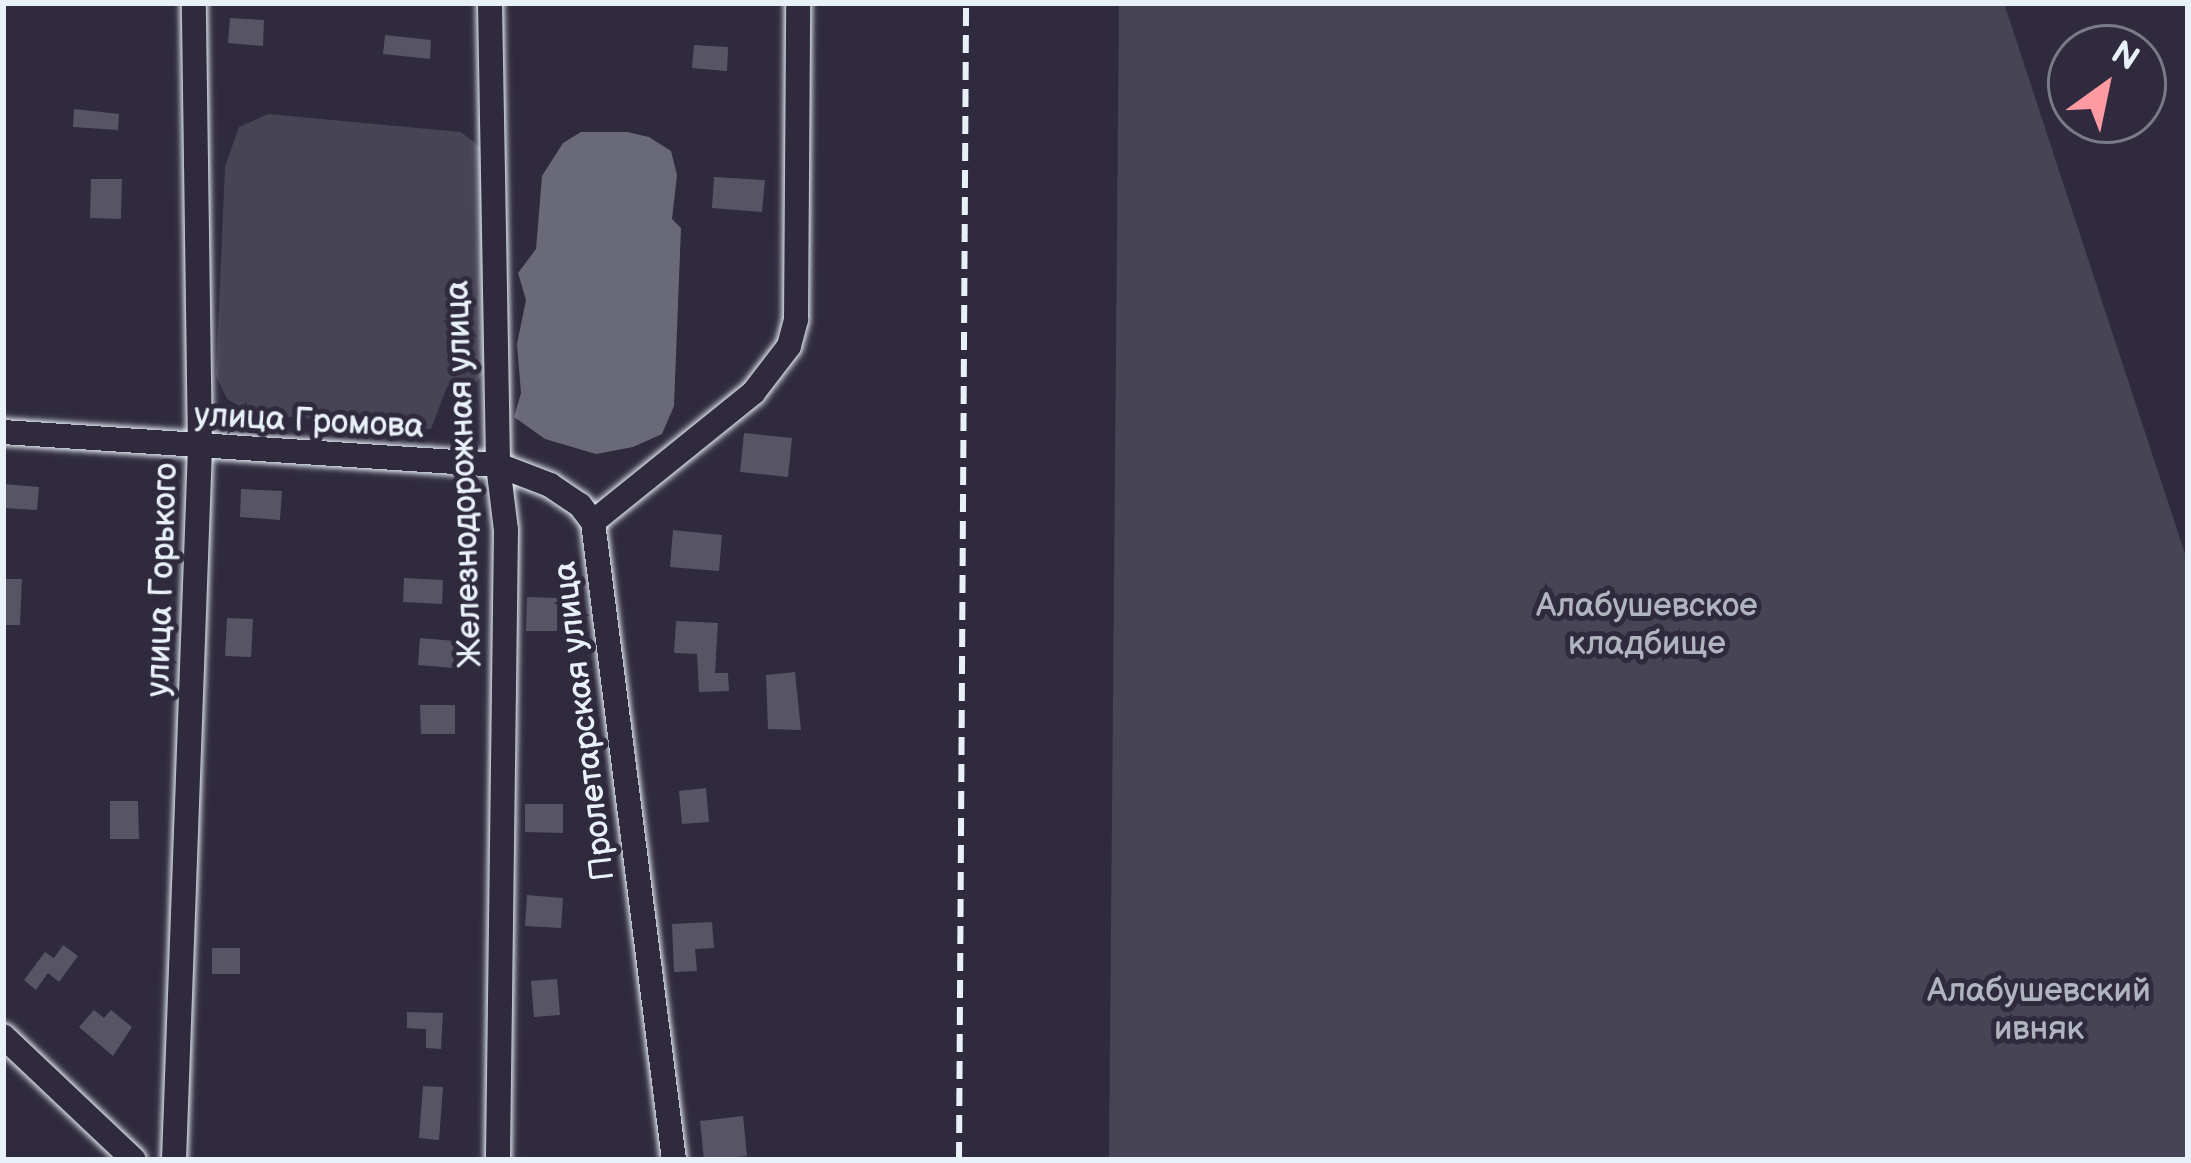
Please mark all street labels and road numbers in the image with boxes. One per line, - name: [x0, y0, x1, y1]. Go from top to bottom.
- street label: Железнодорожная улица: [438, 280, 492, 668]
- street label: улица Громова: [193, 396, 425, 448]
- street label: улица Горького: [139, 462, 187, 698]
- street label: Пролетарская улица: [546, 559, 624, 883]

